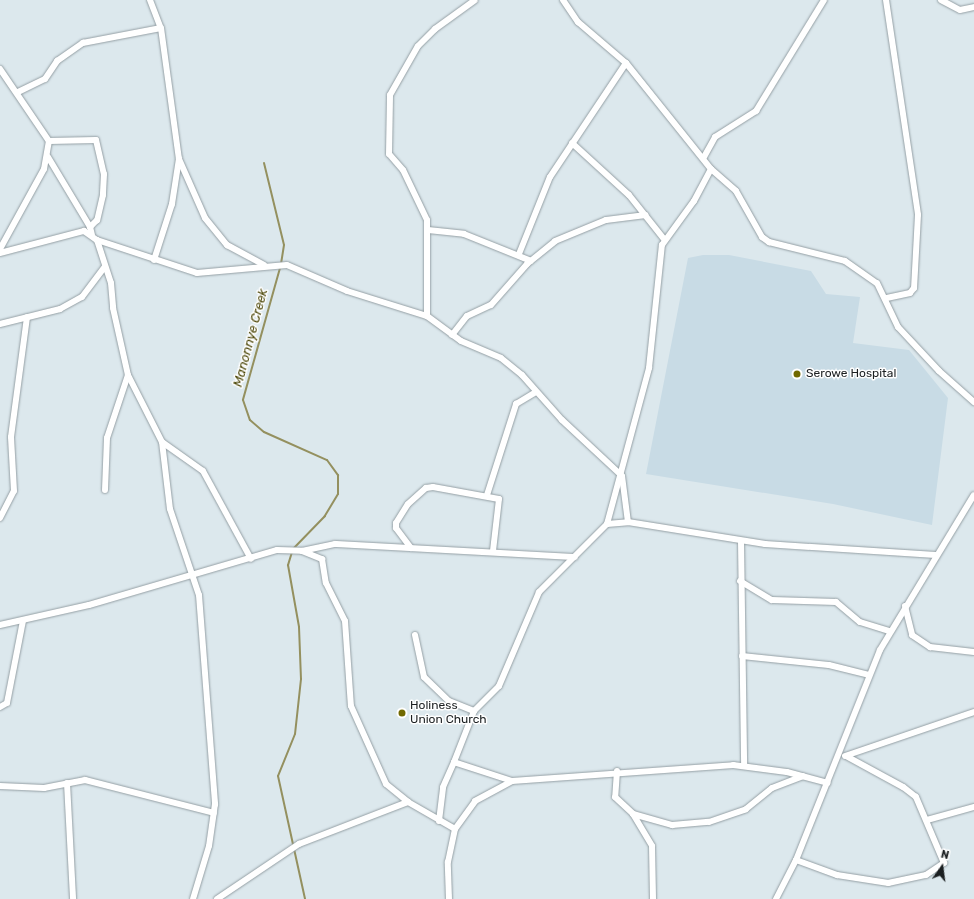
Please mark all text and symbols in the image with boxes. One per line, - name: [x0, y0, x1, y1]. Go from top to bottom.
- water label: Manonnye Creek: [230, 287, 272, 389]
- place label: Serowe Hospital: [806, 367, 896, 381]
- marker: Serowe Hospital: [791, 368, 803, 380]
- place label: Holiness Union Church: [410, 699, 487, 727]
- marker: Holiness Union Church: [397, 708, 407, 718]
- north arrow: [922, 847, 962, 887]
- text: N: [940, 848, 950, 862]

